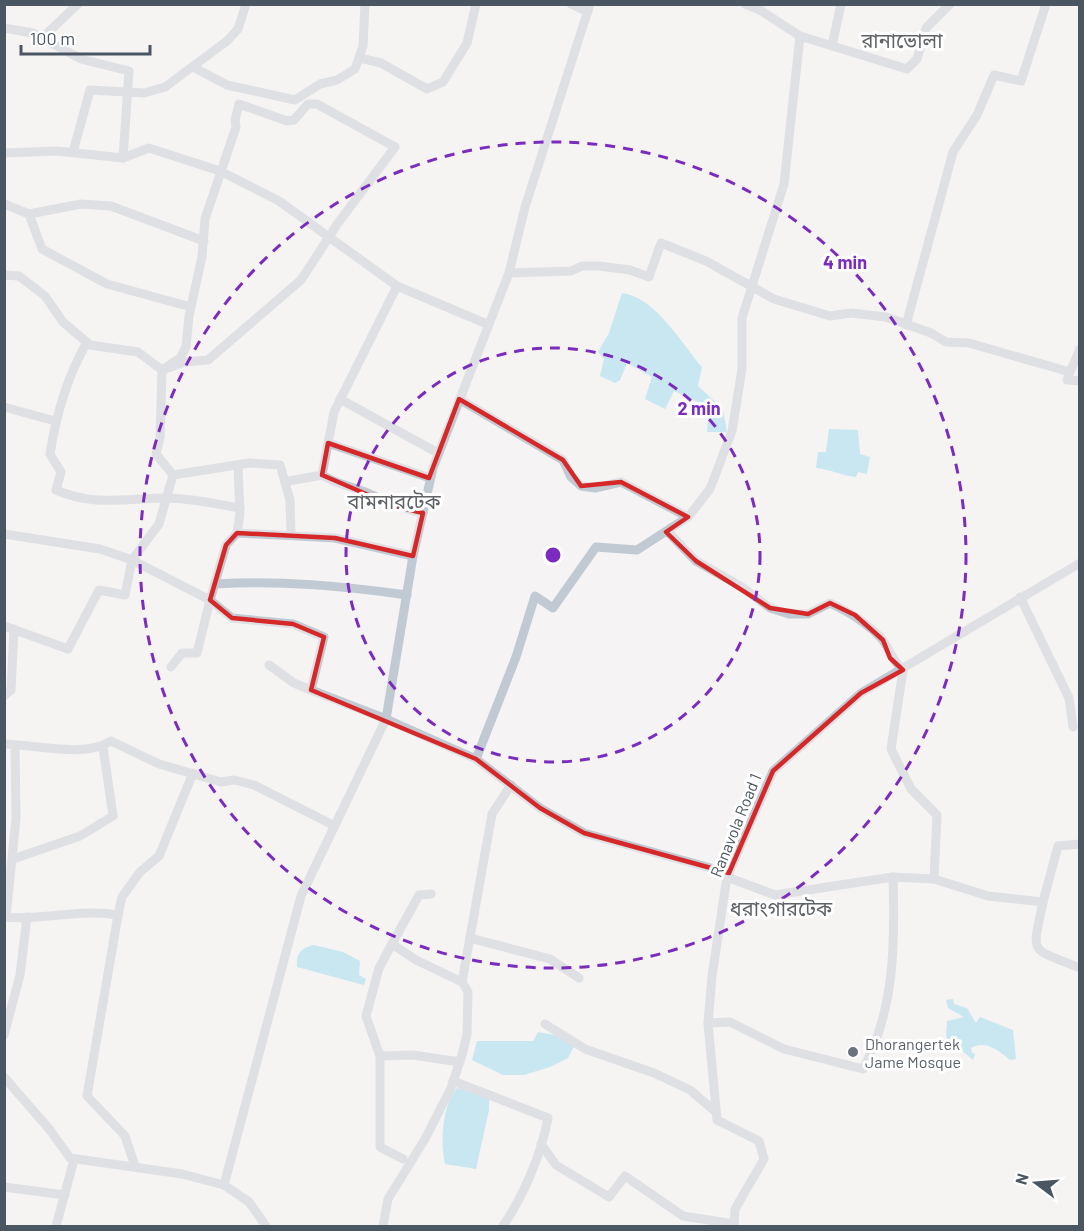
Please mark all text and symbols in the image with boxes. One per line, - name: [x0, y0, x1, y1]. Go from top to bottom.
- scale bar: [21, 18, 150, 56]
- text: 100 m: [30, 27, 75, 49]
- district label: রানাভোলা: [860, 28, 943, 52]
- text: 4 min: [823, 251, 867, 273]
- text: 2 min: [677, 397, 721, 419]
- district label: বামনারটেক: [346, 489, 441, 513]
- centre of rings: [543, 545, 563, 565]
- street label: Ranavola Road 1: [706, 770, 764, 880]
- district label: ধরাংগারটেক: [730, 896, 833, 920]
- place label: Dhorangertek Jame Mosque: [865, 1034, 961, 1071]
- marker: Dhorangertek Jame Mosque: [846, 1045, 860, 1059]
- north arrow: [1006, 1153, 1066, 1213]
- text: N: [1011, 1171, 1032, 1186]

